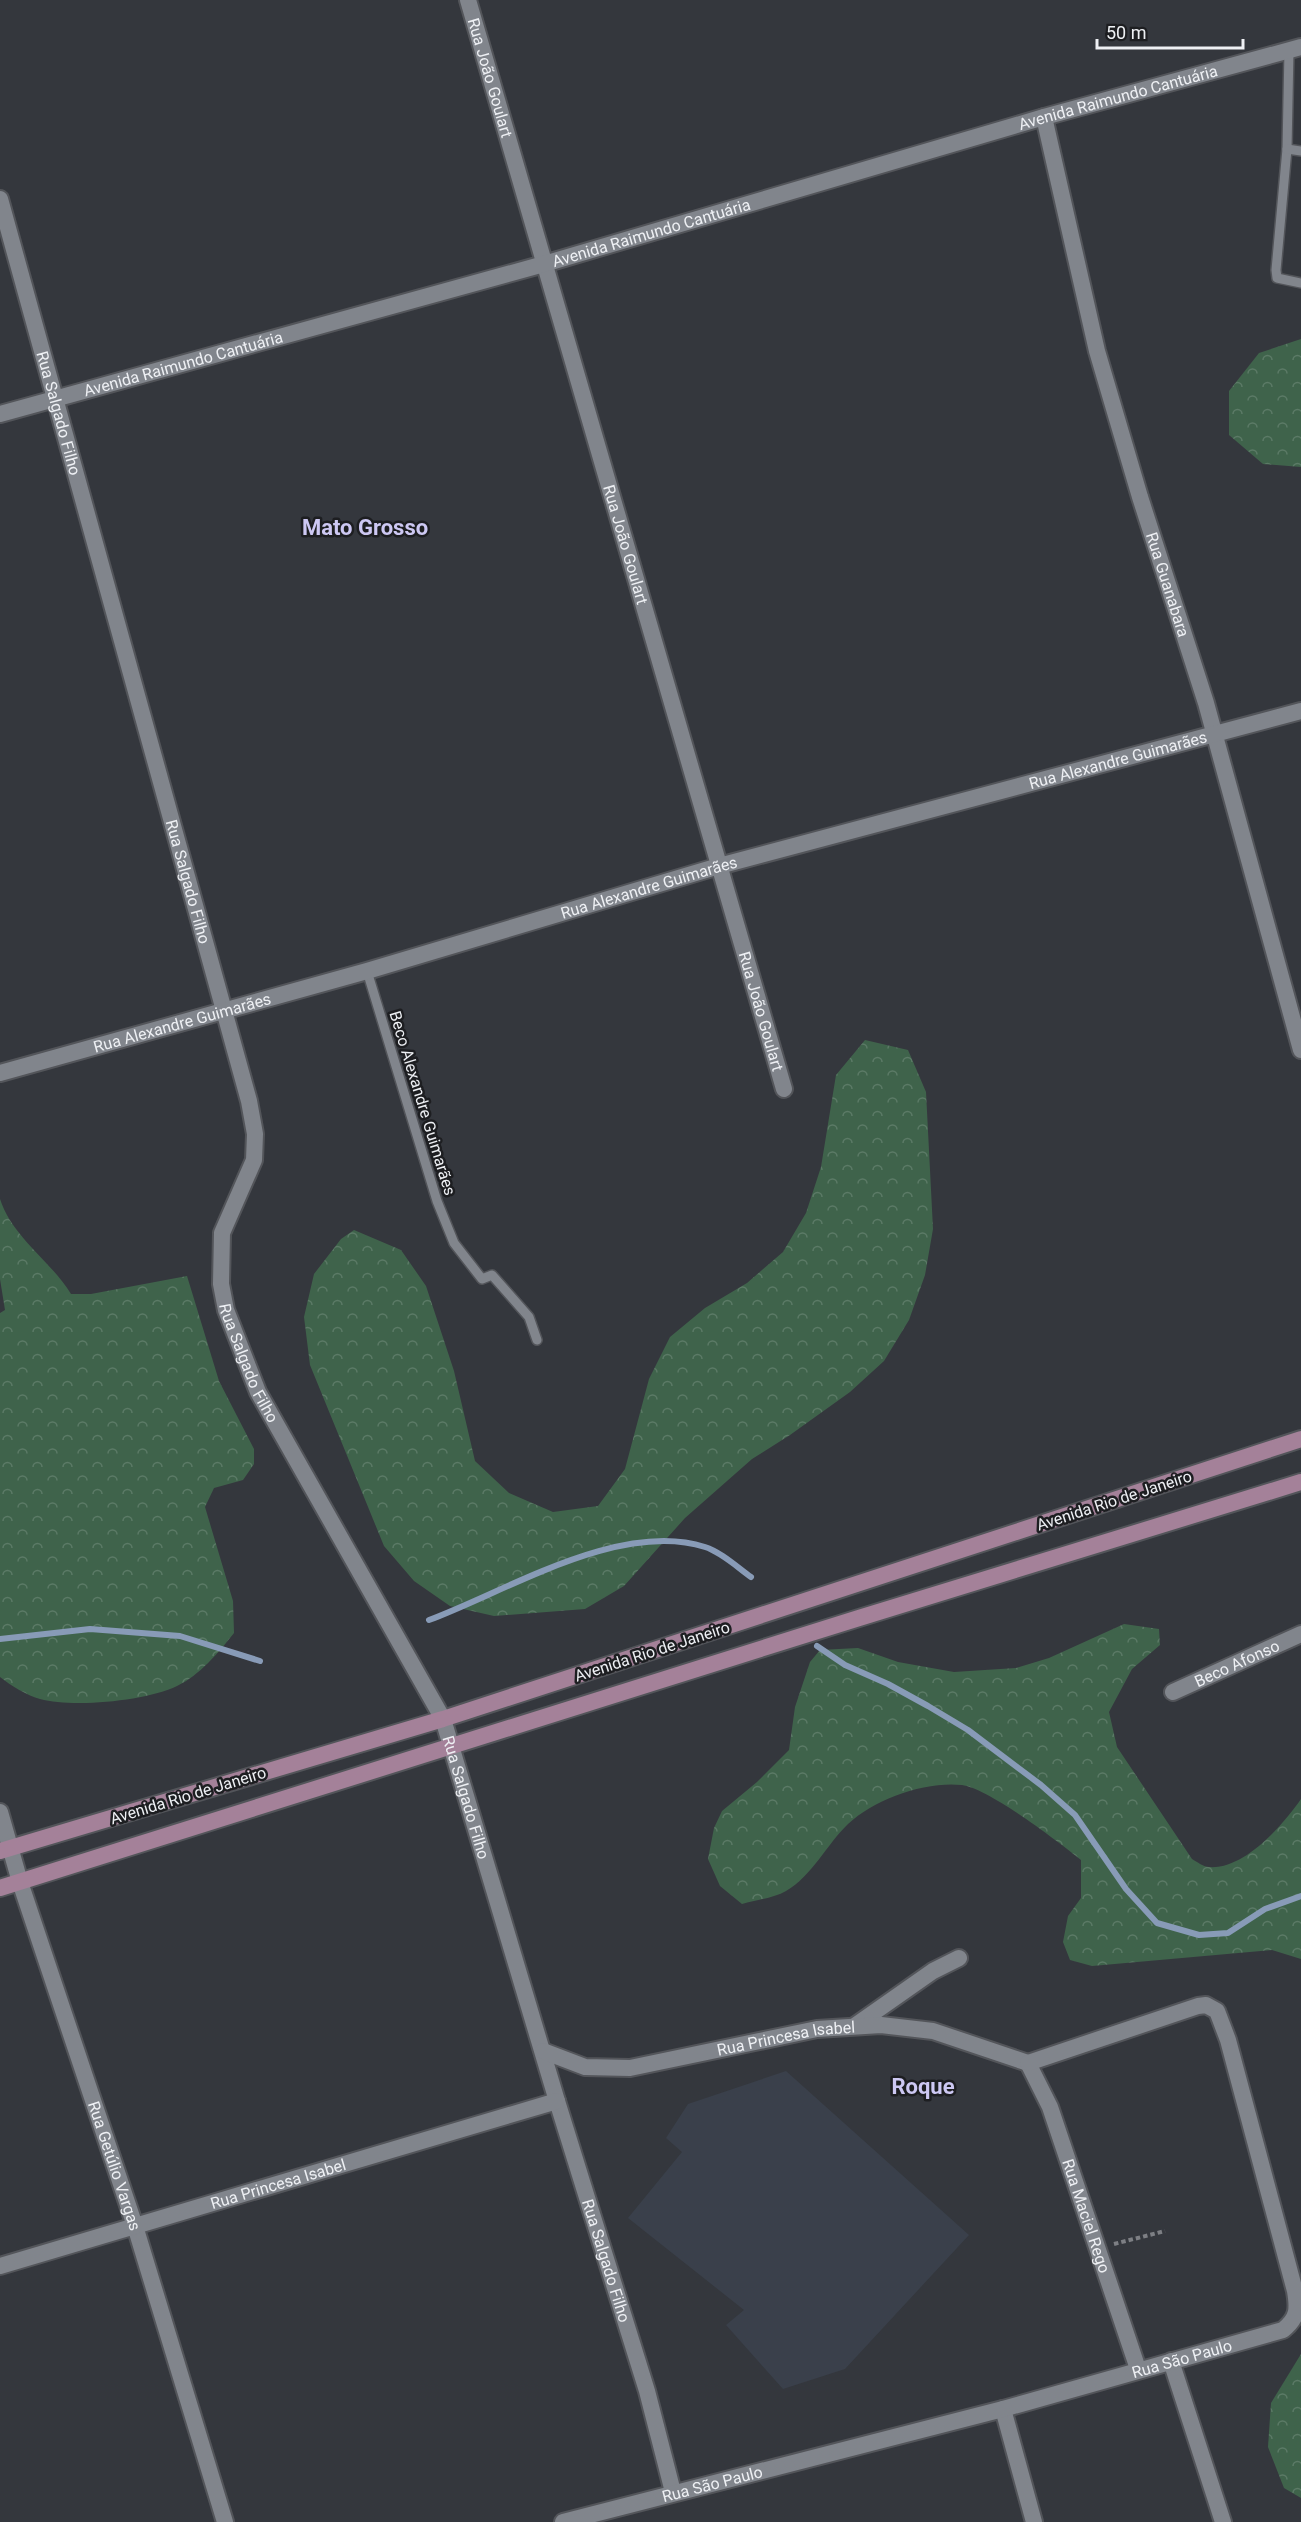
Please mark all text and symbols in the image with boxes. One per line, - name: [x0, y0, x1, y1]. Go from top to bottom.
- scale bar: [1097, 12, 1242, 50]
- street label: Rua João Goulart: [464, 16, 516, 140]
- text: 50 m: [1106, 22, 1146, 43]
- street label: Avenida Raimundo Cantuária: [1016, 61, 1220, 134]
- street label: Avenida Raimundo Cantuária: [550, 195, 753, 271]
- street label: Avenida Raimundo Cantuária: [82, 327, 285, 400]
- street label: Rua Salgado Filho: [32, 349, 85, 477]
- street label: Rua João Goulart: [599, 483, 652, 607]
- district label: Mato Grosso: [302, 515, 428, 540]
- street label: Rua Guanabara: [1142, 530, 1193, 639]
- street label: Rua Alexandre Guimarães: [1027, 727, 1209, 793]
- street label: Rua Salgado Filho: [162, 817, 214, 946]
- street label: Rua Alexandre Guimarães: [558, 853, 739, 923]
- street label: Rua João Goulart: [735, 949, 787, 1073]
- street label: Rua Alexandre Guimarães: [91, 989, 273, 1057]
- street label: Beco Alexandre Guimarães: [385, 1009, 460, 1198]
- street label: Rua Salgado Filho: [215, 1302, 282, 1426]
- street label: Avenida Rio de Janeiro: [1034, 1466, 1194, 1535]
- street label: Avenida Rio de Janeiro: [572, 1617, 732, 1686]
- street label: Beco Afonso: [1191, 1636, 1282, 1691]
- street label: Rua Salgado Filho: [439, 1734, 493, 1861]
- street label: Avenida Rio de Janeiro: [108, 1763, 268, 1828]
- street label: Rua Princesa Isabel: [715, 2018, 856, 2060]
- district label: Roque: [891, 2074, 955, 2099]
- street label: Rua Getúlio Vargas: [84, 2099, 145, 2233]
- street label: Rua Princesa Isabel: [208, 2155, 348, 2213]
- street label: Rua Maciel Rego: [1058, 2157, 1114, 2275]
- street label: Rua Salgado Filho: [578, 2197, 634, 2325]
- street label: Rua São Paulo: [1130, 2336, 1234, 2382]
- street label: Rua São Paulo: [660, 2462, 765, 2506]

